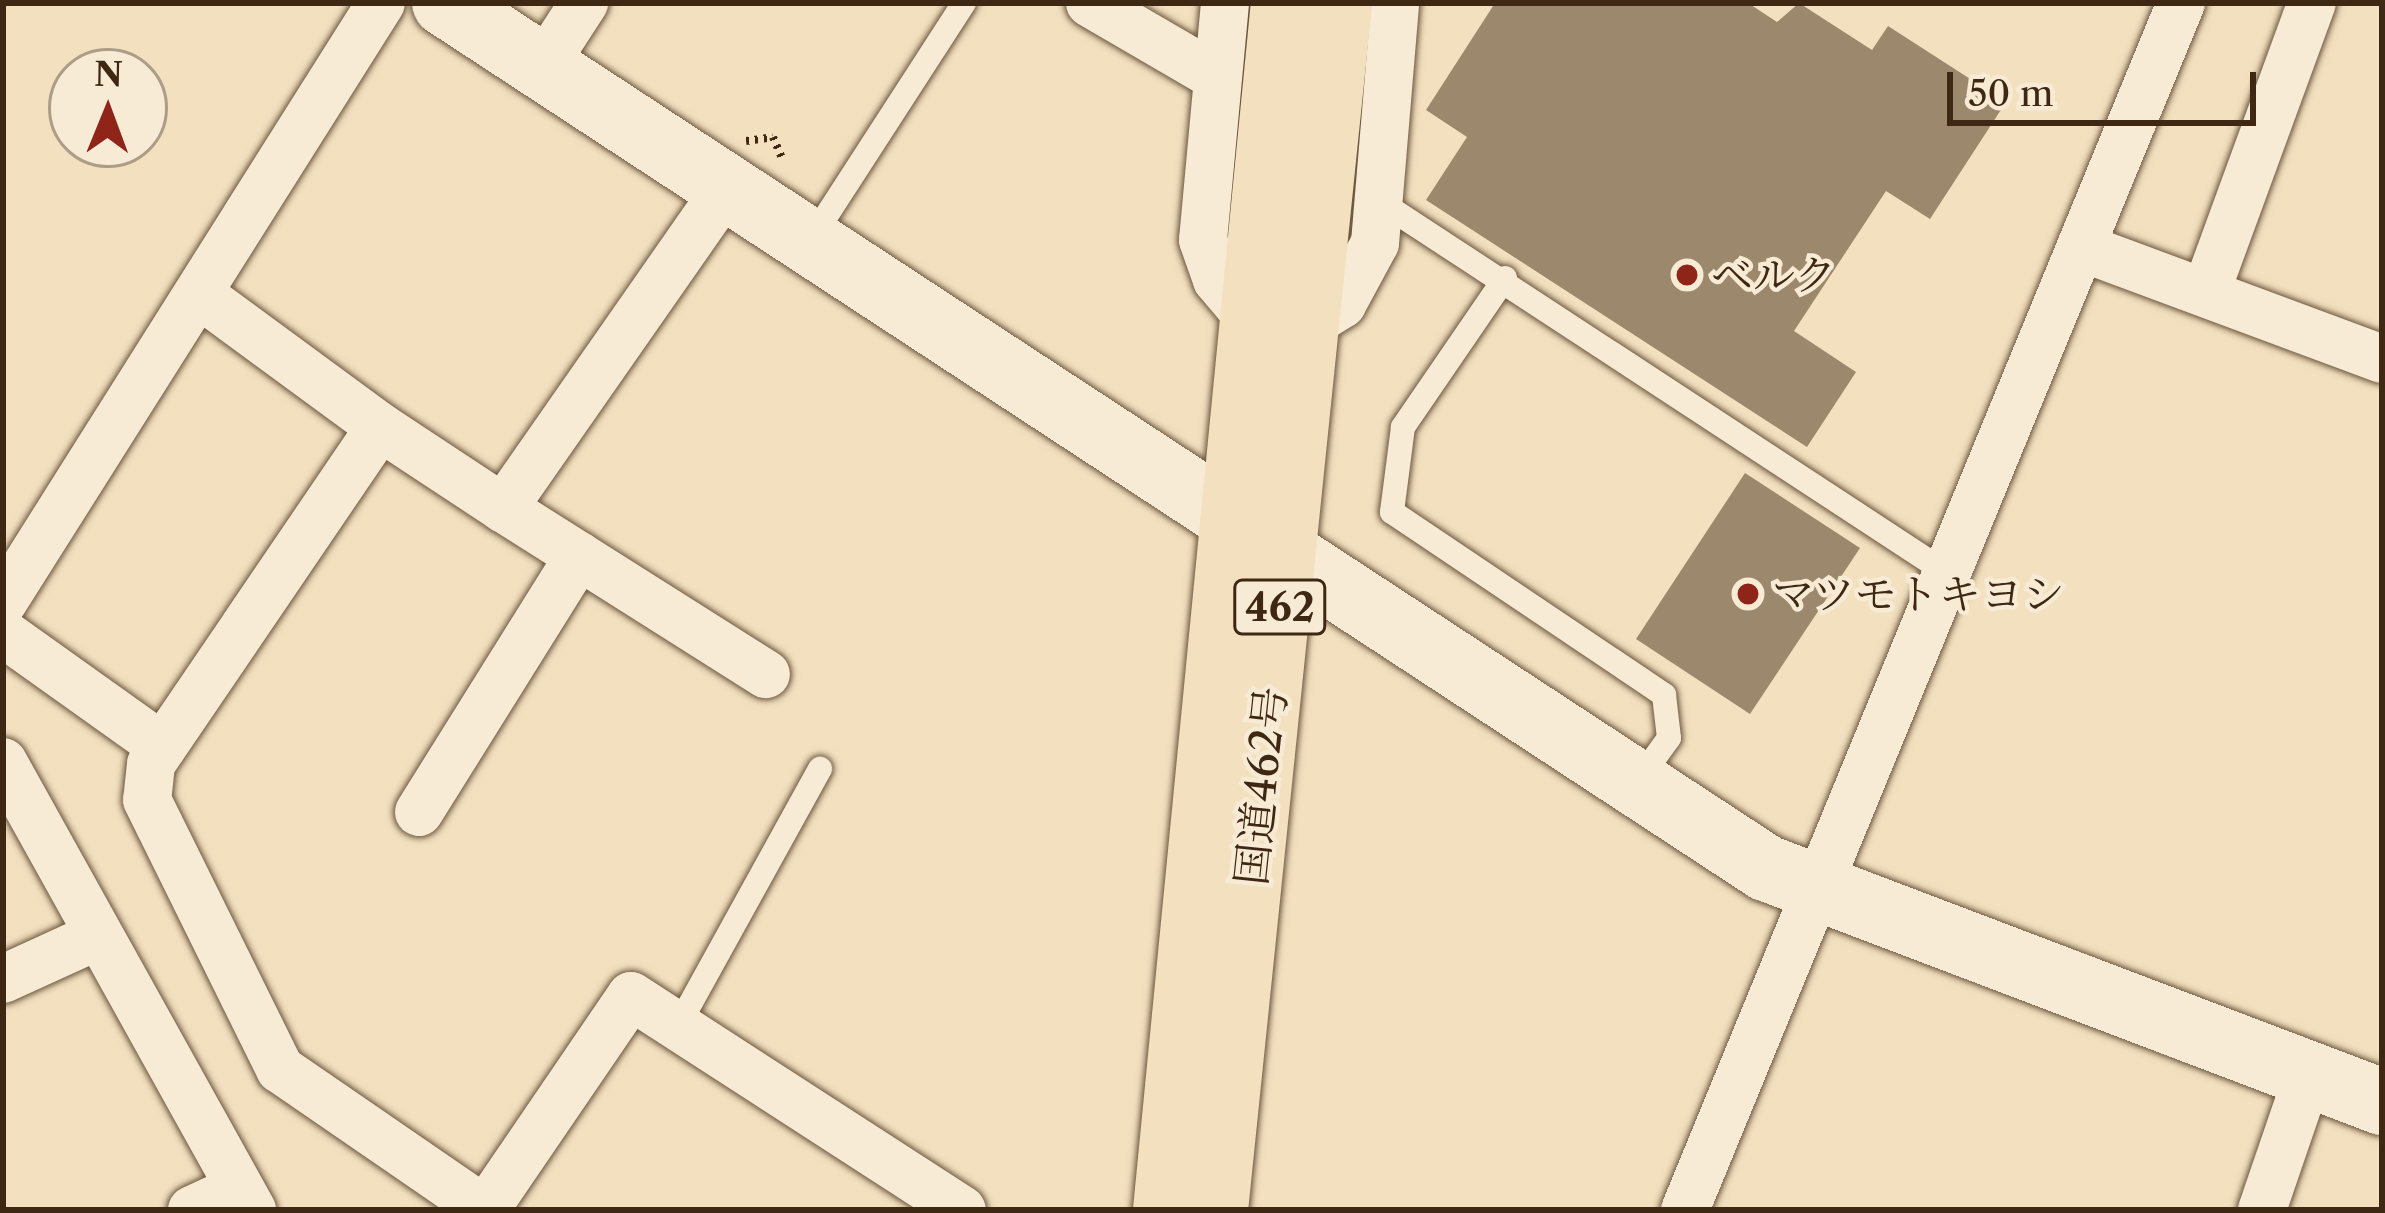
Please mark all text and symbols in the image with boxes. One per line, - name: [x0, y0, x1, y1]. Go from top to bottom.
- north arrow: [48, 48, 168, 168]
- scale bar: [1953, 48, 2262, 122]
- text: N: [94, 54, 123, 95]
- text: 50 m: [1968, 71, 2053, 115]
- place label: ベルク: [1711, 250, 1837, 300]
- marker: ベルク: [1674, 262, 1700, 288]
- place label: マツモトキヨシ: [1772, 569, 2066, 619]
- road number: 462: [1232, 574, 1328, 640]
- marker: マツモトキヨシ: [1735, 581, 1761, 607]
- street label: 国道462号: [1226, 684, 1296, 888]

